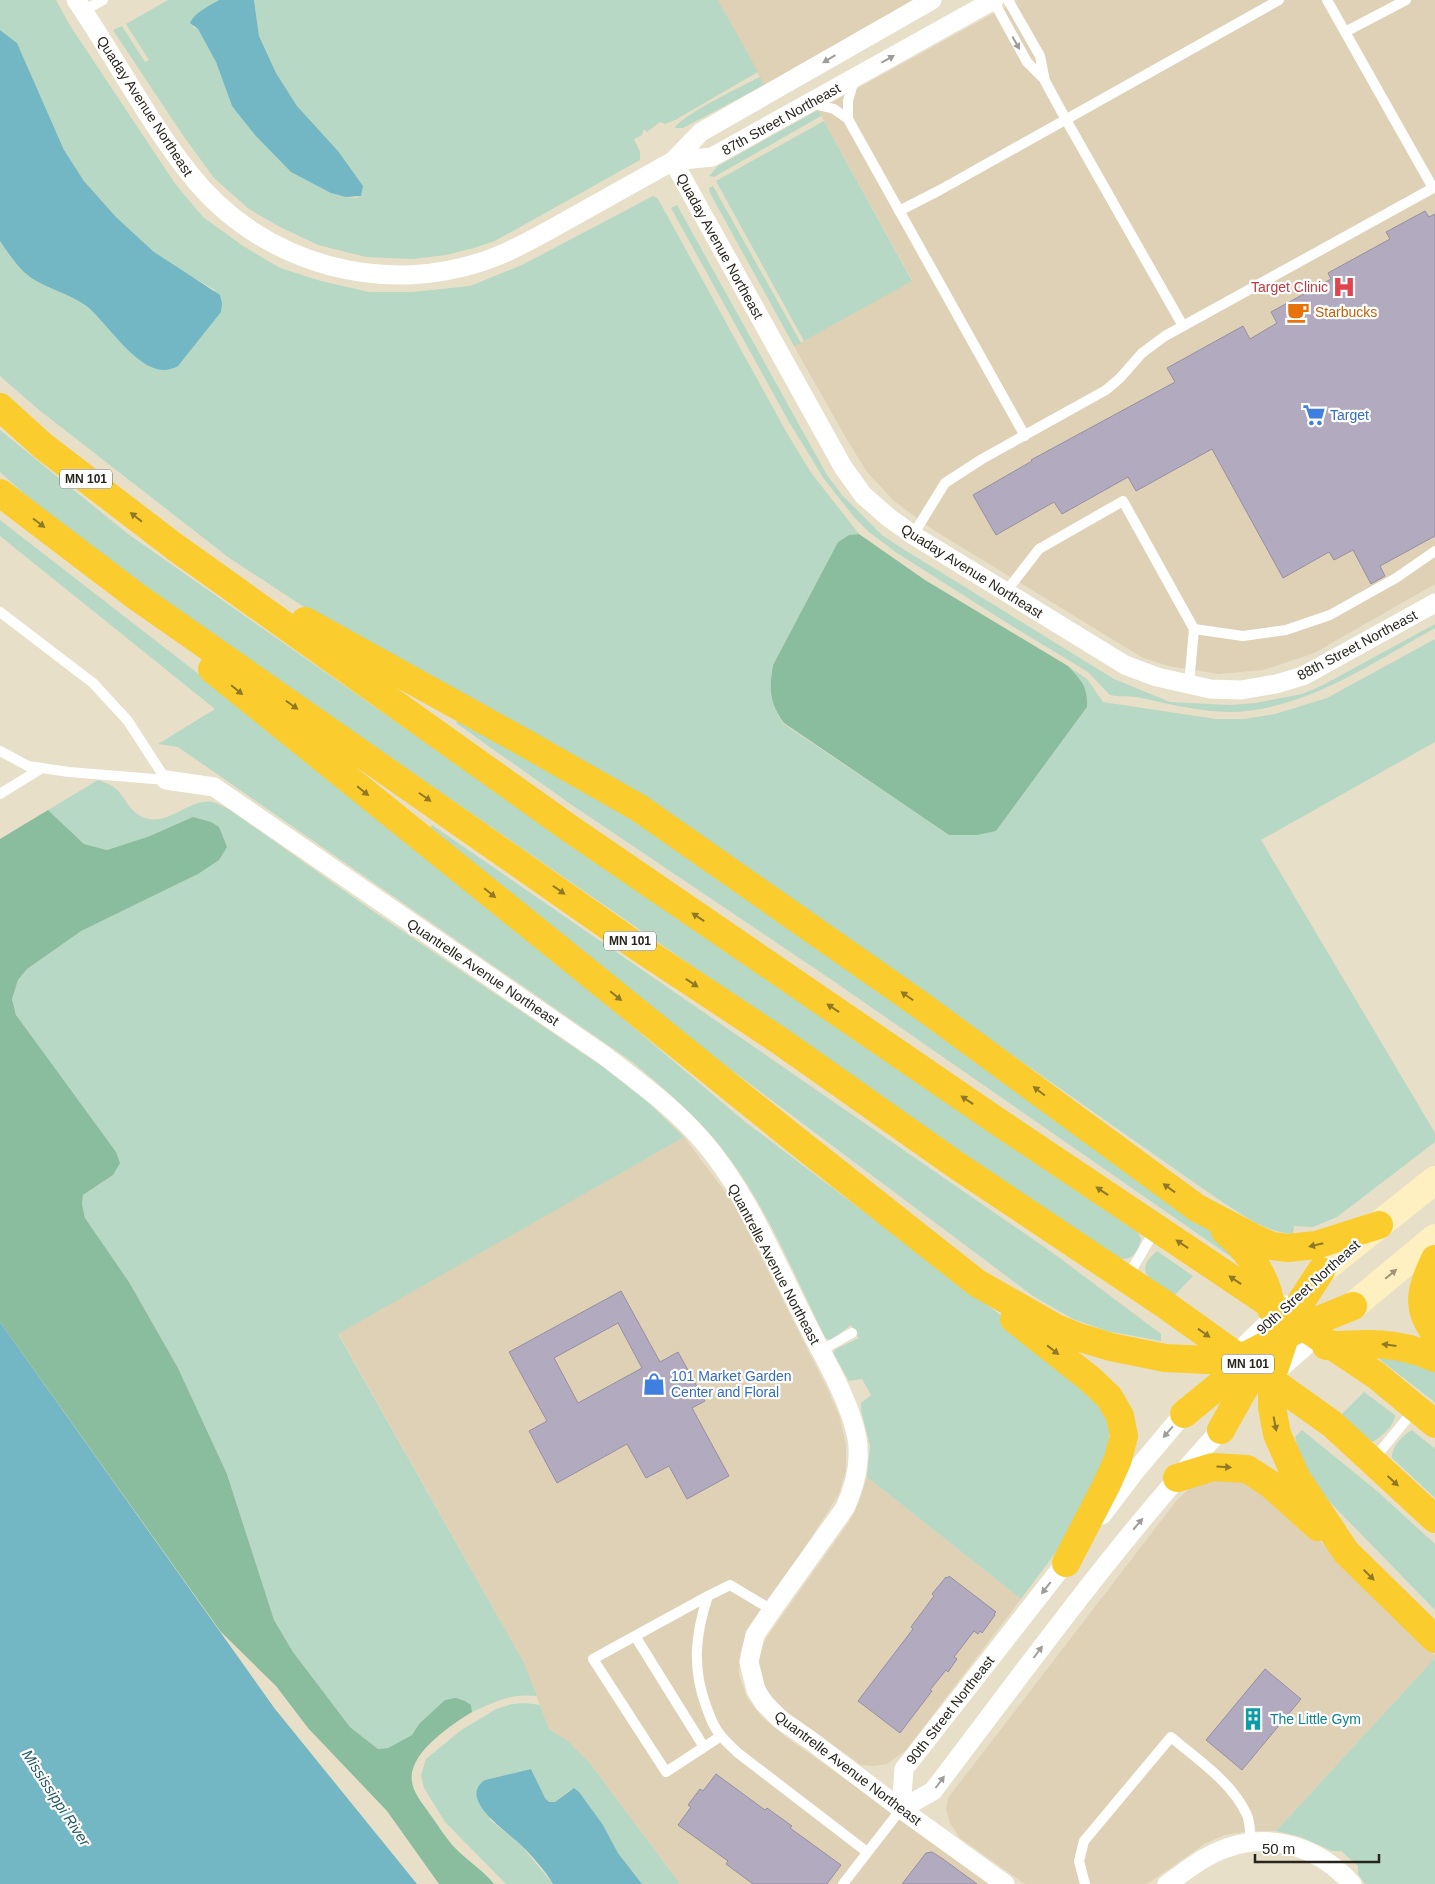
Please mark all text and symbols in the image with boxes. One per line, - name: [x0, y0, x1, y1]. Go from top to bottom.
- street label: Quaday Avenue Northeast: [94, 33, 196, 179]
- one-way arrow: [1012, 36, 1020, 50]
- one-way arrow: [882, 54, 895, 63]
- one-way arrow: [822, 55, 835, 64]
- street label: 87th Street Northeast: [719, 80, 843, 158]
- street label: Quaday Avenue Northeast: [673, 170, 767, 322]
- hospital icon: Target Clinic: [1331, 274, 1357, 300]
- place label: Target Clinic: [1251, 279, 1328, 295]
- cafe icon: Starbucks: [1285, 299, 1311, 325]
- place label: Starbucks: [1315, 304, 1377, 320]
- supermarket icon: Target: [1301, 402, 1327, 428]
- place label: Target: [1330, 407, 1369, 423]
- road number: MN 101: [60, 469, 112, 488]
- one-way arrow: [129, 512, 143, 522]
- one-way arrow: [32, 518, 46, 528]
- street label: Quaday Avenue Northeast: [898, 521, 1046, 621]
- street label: 88th Street Northeast: [1294, 607, 1420, 683]
- one-way arrow: [230, 684, 243, 695]
- one-way arrow: [285, 700, 299, 710]
- one-way arrow: [357, 786, 370, 797]
- one-way arrow: [419, 793, 432, 802]
- one-way arrow: [552, 885, 565, 896]
- one-way arrow: [483, 887, 496, 898]
- one-way arrow: [692, 912, 705, 921]
- street label: Quantrelle Avenue Northeast: [404, 915, 562, 1029]
- road number: MN 101: [604, 931, 656, 950]
- one-way arrow: [686, 978, 699, 988]
- one-way arrow: [609, 990, 622, 1001]
- one-way arrow: [900, 991, 914, 1001]
- one-way arrow: [826, 1003, 839, 1013]
- one-way arrow: [1032, 1086, 1046, 1096]
- one-way arrow: [960, 1095, 973, 1105]
- street label: Quantrelle Avenue Northeast: [725, 1181, 823, 1347]
- one-way arrow: [1163, 1183, 1176, 1193]
- one-way arrow: [1095, 1186, 1108, 1196]
- street label: 90th Street Northeast: [1253, 1236, 1363, 1337]
- one-way arrow: [1175, 1240, 1189, 1249]
- one-way arrow: [1308, 1241, 1323, 1249]
- one-way arrow: [1384, 1269, 1397, 1280]
- one-way arrow: [1228, 1275, 1242, 1285]
- one-way arrow: [1197, 1328, 1211, 1338]
- one-way arrow: [1380, 1341, 1396, 1349]
- one-way arrow: [1046, 1345, 1059, 1356]
- road number: MN 101: [1222, 1355, 1274, 1374]
- place label: 101 Market Garden Center and Floral: [671, 1368, 792, 1400]
- shop icon: 101 Market Garden Center and Floral: [641, 1371, 667, 1397]
- one-way arrow: [1272, 1416, 1280, 1432]
- one-way arrow: [1162, 1426, 1174, 1438]
- one-way arrow: [1216, 1464, 1232, 1472]
- one-way arrow: [1387, 1475, 1399, 1487]
- one-way arrow: [1132, 1518, 1143, 1530]
- one-way arrow: [1363, 1569, 1375, 1581]
- one-way arrow: [1041, 1581, 1052, 1594]
- one-way arrow: [1033, 1646, 1044, 1659]
- street label: 90th Street Northeast: [903, 1653, 997, 1767]
- building icon: The Little Gym: [1240, 1706, 1266, 1732]
- street label: Quantrelle Avenue Northeast: [771, 1708, 925, 1828]
- place label: The Little Gym: [1270, 1711, 1361, 1727]
- water label: Mississippi River: [19, 1746, 95, 1850]
- one-way arrow: [935, 1776, 946, 1789]
- scale bar: [1255, 1832, 1379, 1864]
- text: 50 m: [1262, 1840, 1295, 1857]

